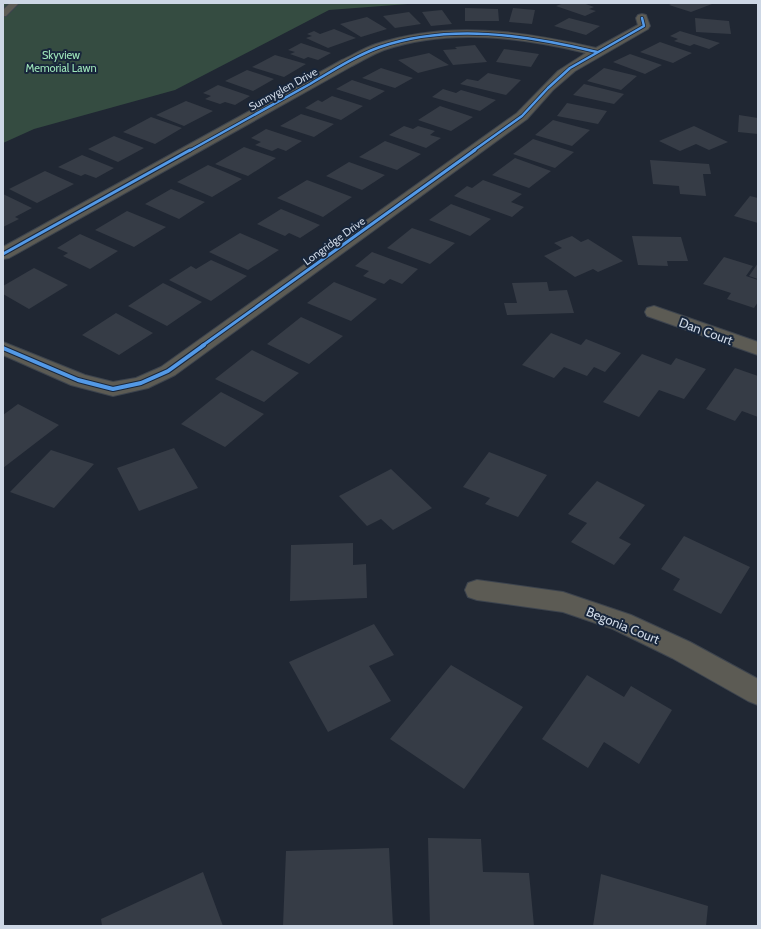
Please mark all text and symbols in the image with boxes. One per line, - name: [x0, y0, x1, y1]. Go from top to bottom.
- park label: Skyview Memorial Lawn: [25, 48, 97, 75]
- street label: Sunnyglen Drive: [246, 64, 320, 114]
- street label: Longridge Drive: [300, 214, 368, 268]
- street label: Dan Court: [677, 314, 736, 348]
- street label: Begonia Court: [584, 603, 662, 647]

